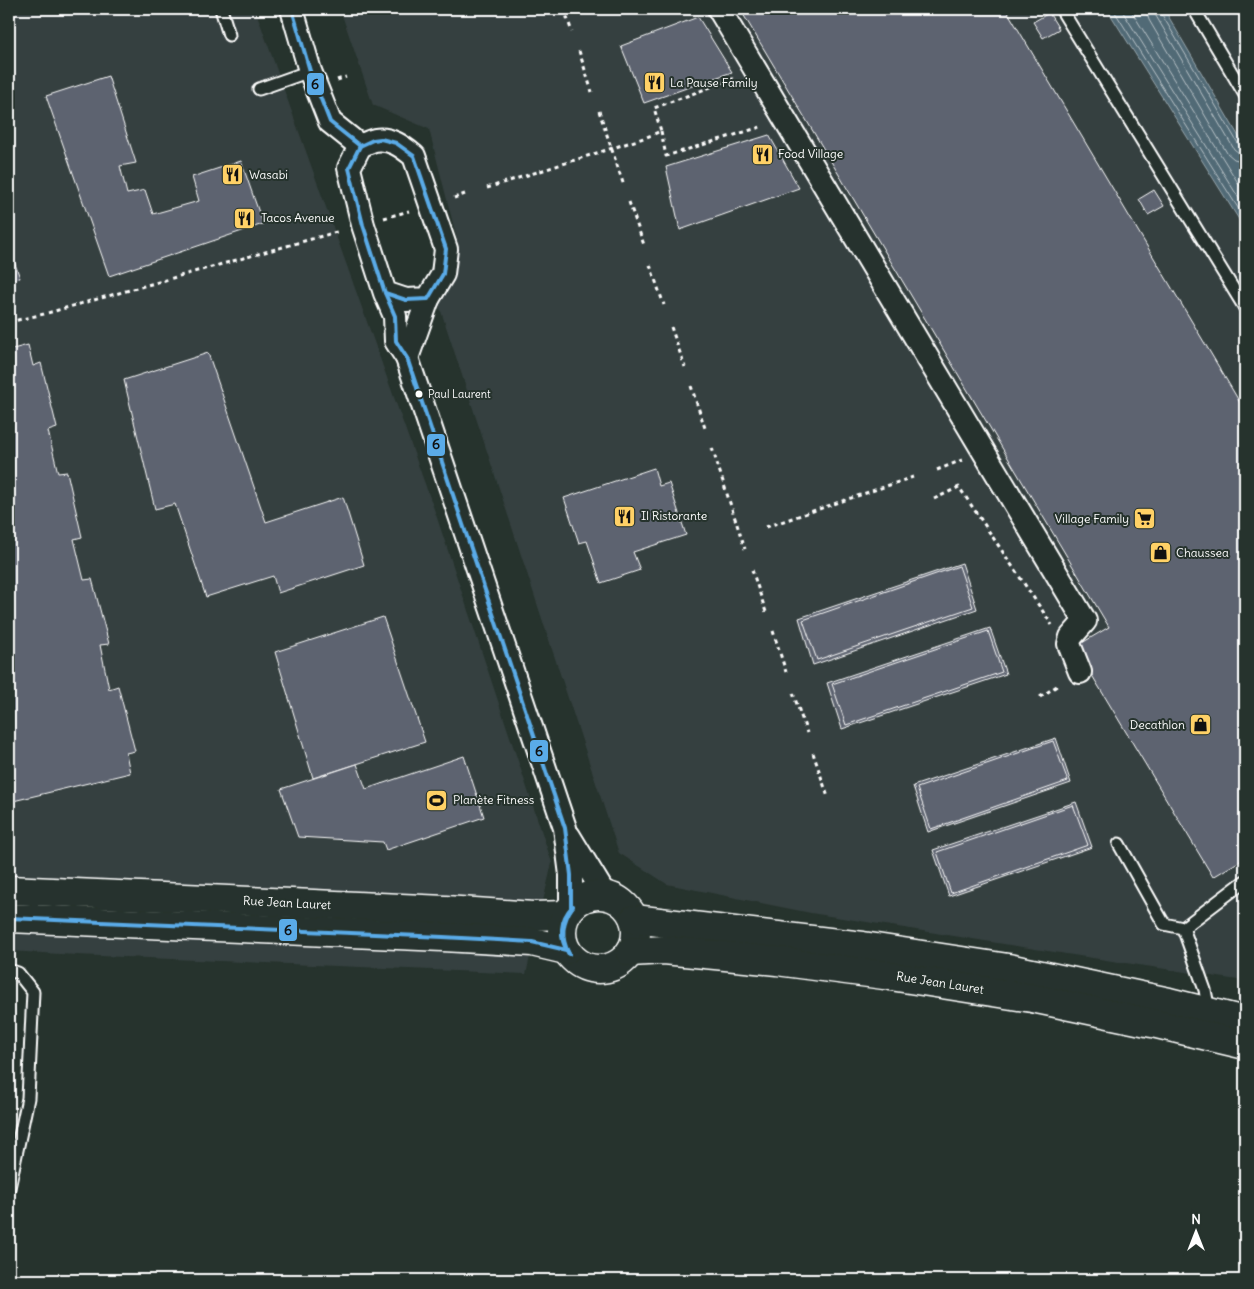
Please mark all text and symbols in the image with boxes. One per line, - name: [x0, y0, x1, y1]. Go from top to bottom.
- restaurant icon: La Pause Family: [642, 71, 666, 95]
- line badge: 6: [306, 72, 325, 96]
- text: 6: [311, 75, 319, 93]
- place label: La Pause Family: [670, 75, 757, 90]
- restaurant icon: Food Village: [750, 142, 774, 166]
- place label: Food Village: [778, 146, 843, 161]
- restaurant icon: Wasabi: [221, 163, 245, 187]
- place label: Wasabi: [249, 167, 288, 182]
- restaurant icon: Tacos Avenue: [233, 206, 257, 230]
- place label: Tacos Avenue: [261, 210, 335, 225]
- place label: Paul Laurent: [428, 387, 491, 401]
- marker: Paul Laurent: [414, 389, 424, 399]
- line badge: 6: [426, 433, 446, 457]
- text: 6: [432, 435, 440, 453]
- restaurant icon: Il Ristorante: [613, 504, 637, 528]
- supermarket icon: Village Family: [1133, 507, 1157, 531]
- place label: Il Ristorante: [641, 508, 707, 523]
- place label: Village Family: [1055, 511, 1129, 526]
- shop icon: Chaussea: [1148, 541, 1172, 565]
- place label: Chaussea: [1176, 545, 1229, 560]
- shop icon: Decathlon: [1189, 713, 1213, 737]
- place label: Decathlon: [1130, 717, 1185, 732]
- line badge: 6: [529, 739, 549, 763]
- text: 6: [535, 742, 543, 760]
- sports icon: Planète Fitness: [425, 788, 449, 812]
- place label: Planète Fitness: [453, 792, 534, 807]
- street label: Rue Jean Lauret: [243, 893, 332, 912]
- line badge: 6: [278, 918, 298, 942]
- text: 6: [284, 921, 292, 939]
- street label: Rue Jean Lauret: [895, 968, 985, 997]
- north arrow: [1172, 1206, 1222, 1256]
- text: N: [1191, 1210, 1201, 1228]

